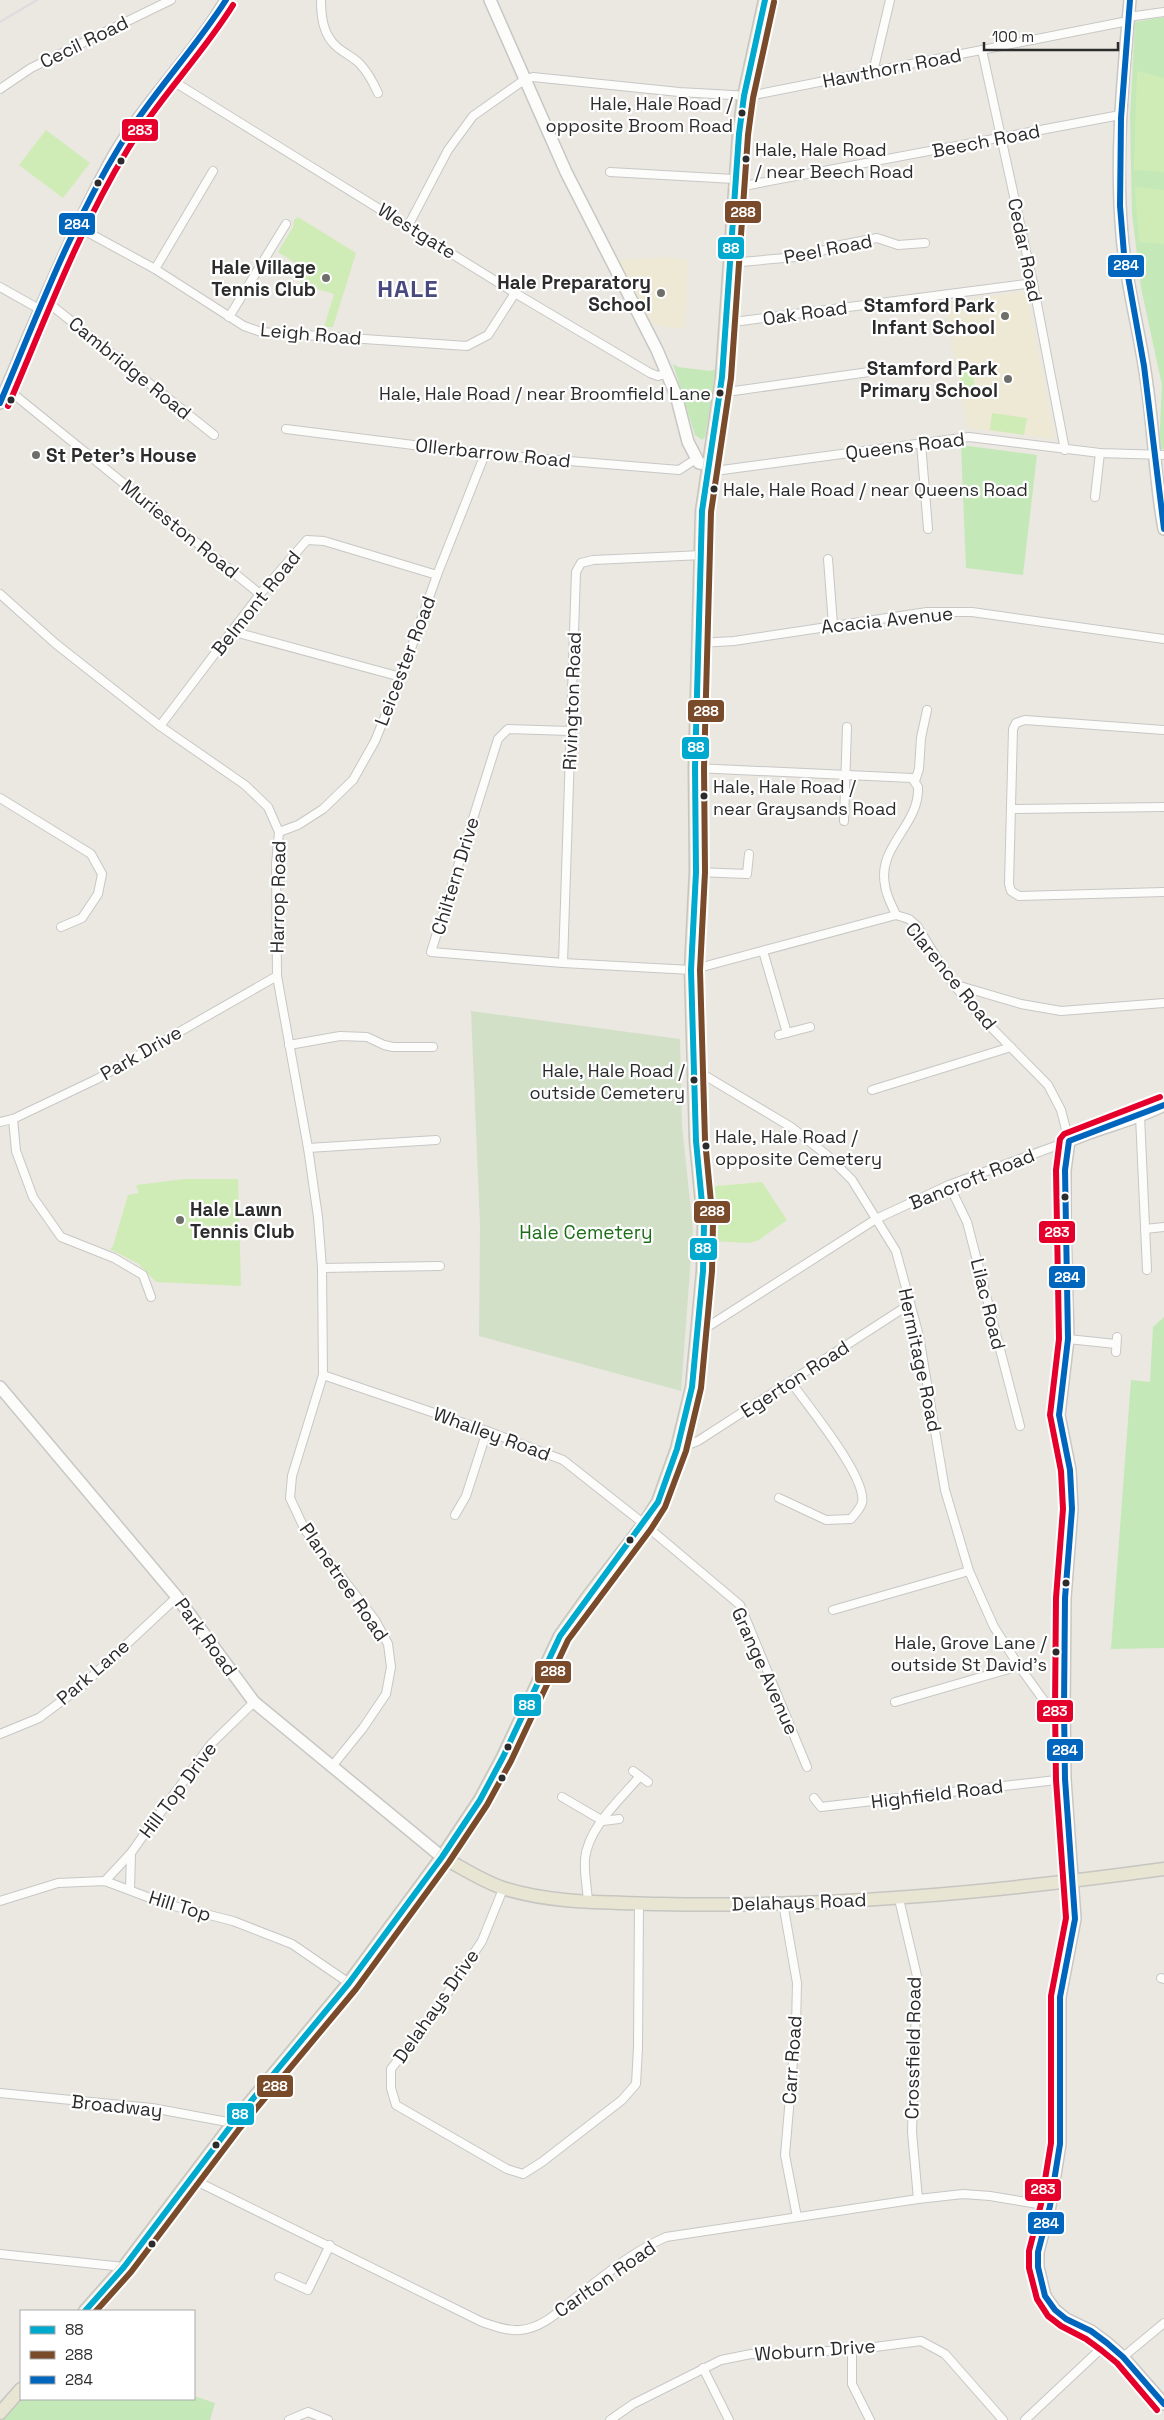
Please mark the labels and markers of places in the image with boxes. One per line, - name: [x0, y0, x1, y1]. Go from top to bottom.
- place label: Hale, Hale Road / opposite Broom Road: [546, 92, 733, 137]
- marker: Hale, Hale Road / opposite Broom Road: [737, 108, 747, 118]
- place label: Hale, Hale Road / near Beech Road: [755, 138, 914, 183]
- marker: Hale, Hale Road / near Beech Road: [741, 154, 751, 164]
- unlabelled marker: [116, 156, 126, 166]
- unlabelled marker: [93, 178, 103, 188]
- place label: Hale Village Tennis Club: [211, 255, 316, 302]
- place label: Hale Preparatory School: [497, 270, 651, 317]
- marker: Hale Village Tennis Club: [320, 272, 332, 284]
- marker: Hale Preparatory School: [655, 287, 667, 299]
- place label: Stamford Park Infant School: [864, 293, 995, 340]
- marker: Stamford Park Infant School: [999, 310, 1011, 322]
- place label: Stamford Park Primary School: [860, 356, 998, 403]
- marker: Stamford Park Primary School: [1002, 373, 1014, 385]
- place label: Hale, Hale Road / near Broomfield Lane: [379, 382, 711, 405]
- marker: Hale, Hale Road / near Broomfield Lane: [715, 388, 725, 398]
- unlabelled marker: [6, 395, 16, 405]
- place label: St Peter's House: [46, 443, 197, 468]
- marker: St Peter's House: [30, 449, 42, 461]
- place label: Hale, Hale Road / near Queens Road: [723, 478, 1028, 501]
- marker: Hale, Hale Road / near Queens Road: [709, 484, 719, 494]
- place label: Hale, Hale Road / near Graysands Road: [713, 775, 897, 820]
- marker: Hale, Hale Road / near Graysands Road: [699, 791, 709, 801]
- place label: Hale, Hale Road / outside Cemetery: [529, 1059, 685, 1104]
- marker: Hale, Hale Road / outside Cemetery: [689, 1075, 699, 1085]
- place label: Hale, Hale Road / opposite Cemetery: [715, 1125, 882, 1170]
- marker: Hale, Hale Road / opposite Cemetery: [701, 1141, 711, 1151]
- unlabelled marker: [1060, 1192, 1070, 1202]
- place label: Hale Lawn Tennis Club: [190, 1197, 295, 1244]
- marker: Hale Lawn Tennis Club: [174, 1214, 186, 1226]
- unlabelled marker: [625, 1535, 635, 1545]
- unlabelled marker: [1061, 1578, 1071, 1588]
- place label: Hale, Grove Lane / outside St David's: [890, 1631, 1047, 1676]
- marker: Hale, Grove Lane / outside St David's: [1051, 1647, 1061, 1657]
- unlabelled marker: [503, 1742, 513, 1752]
- unlabelled marker: [497, 1773, 507, 1783]
- unlabelled marker: [211, 2140, 221, 2150]
- unlabelled marker: [147, 2239, 157, 2249]

